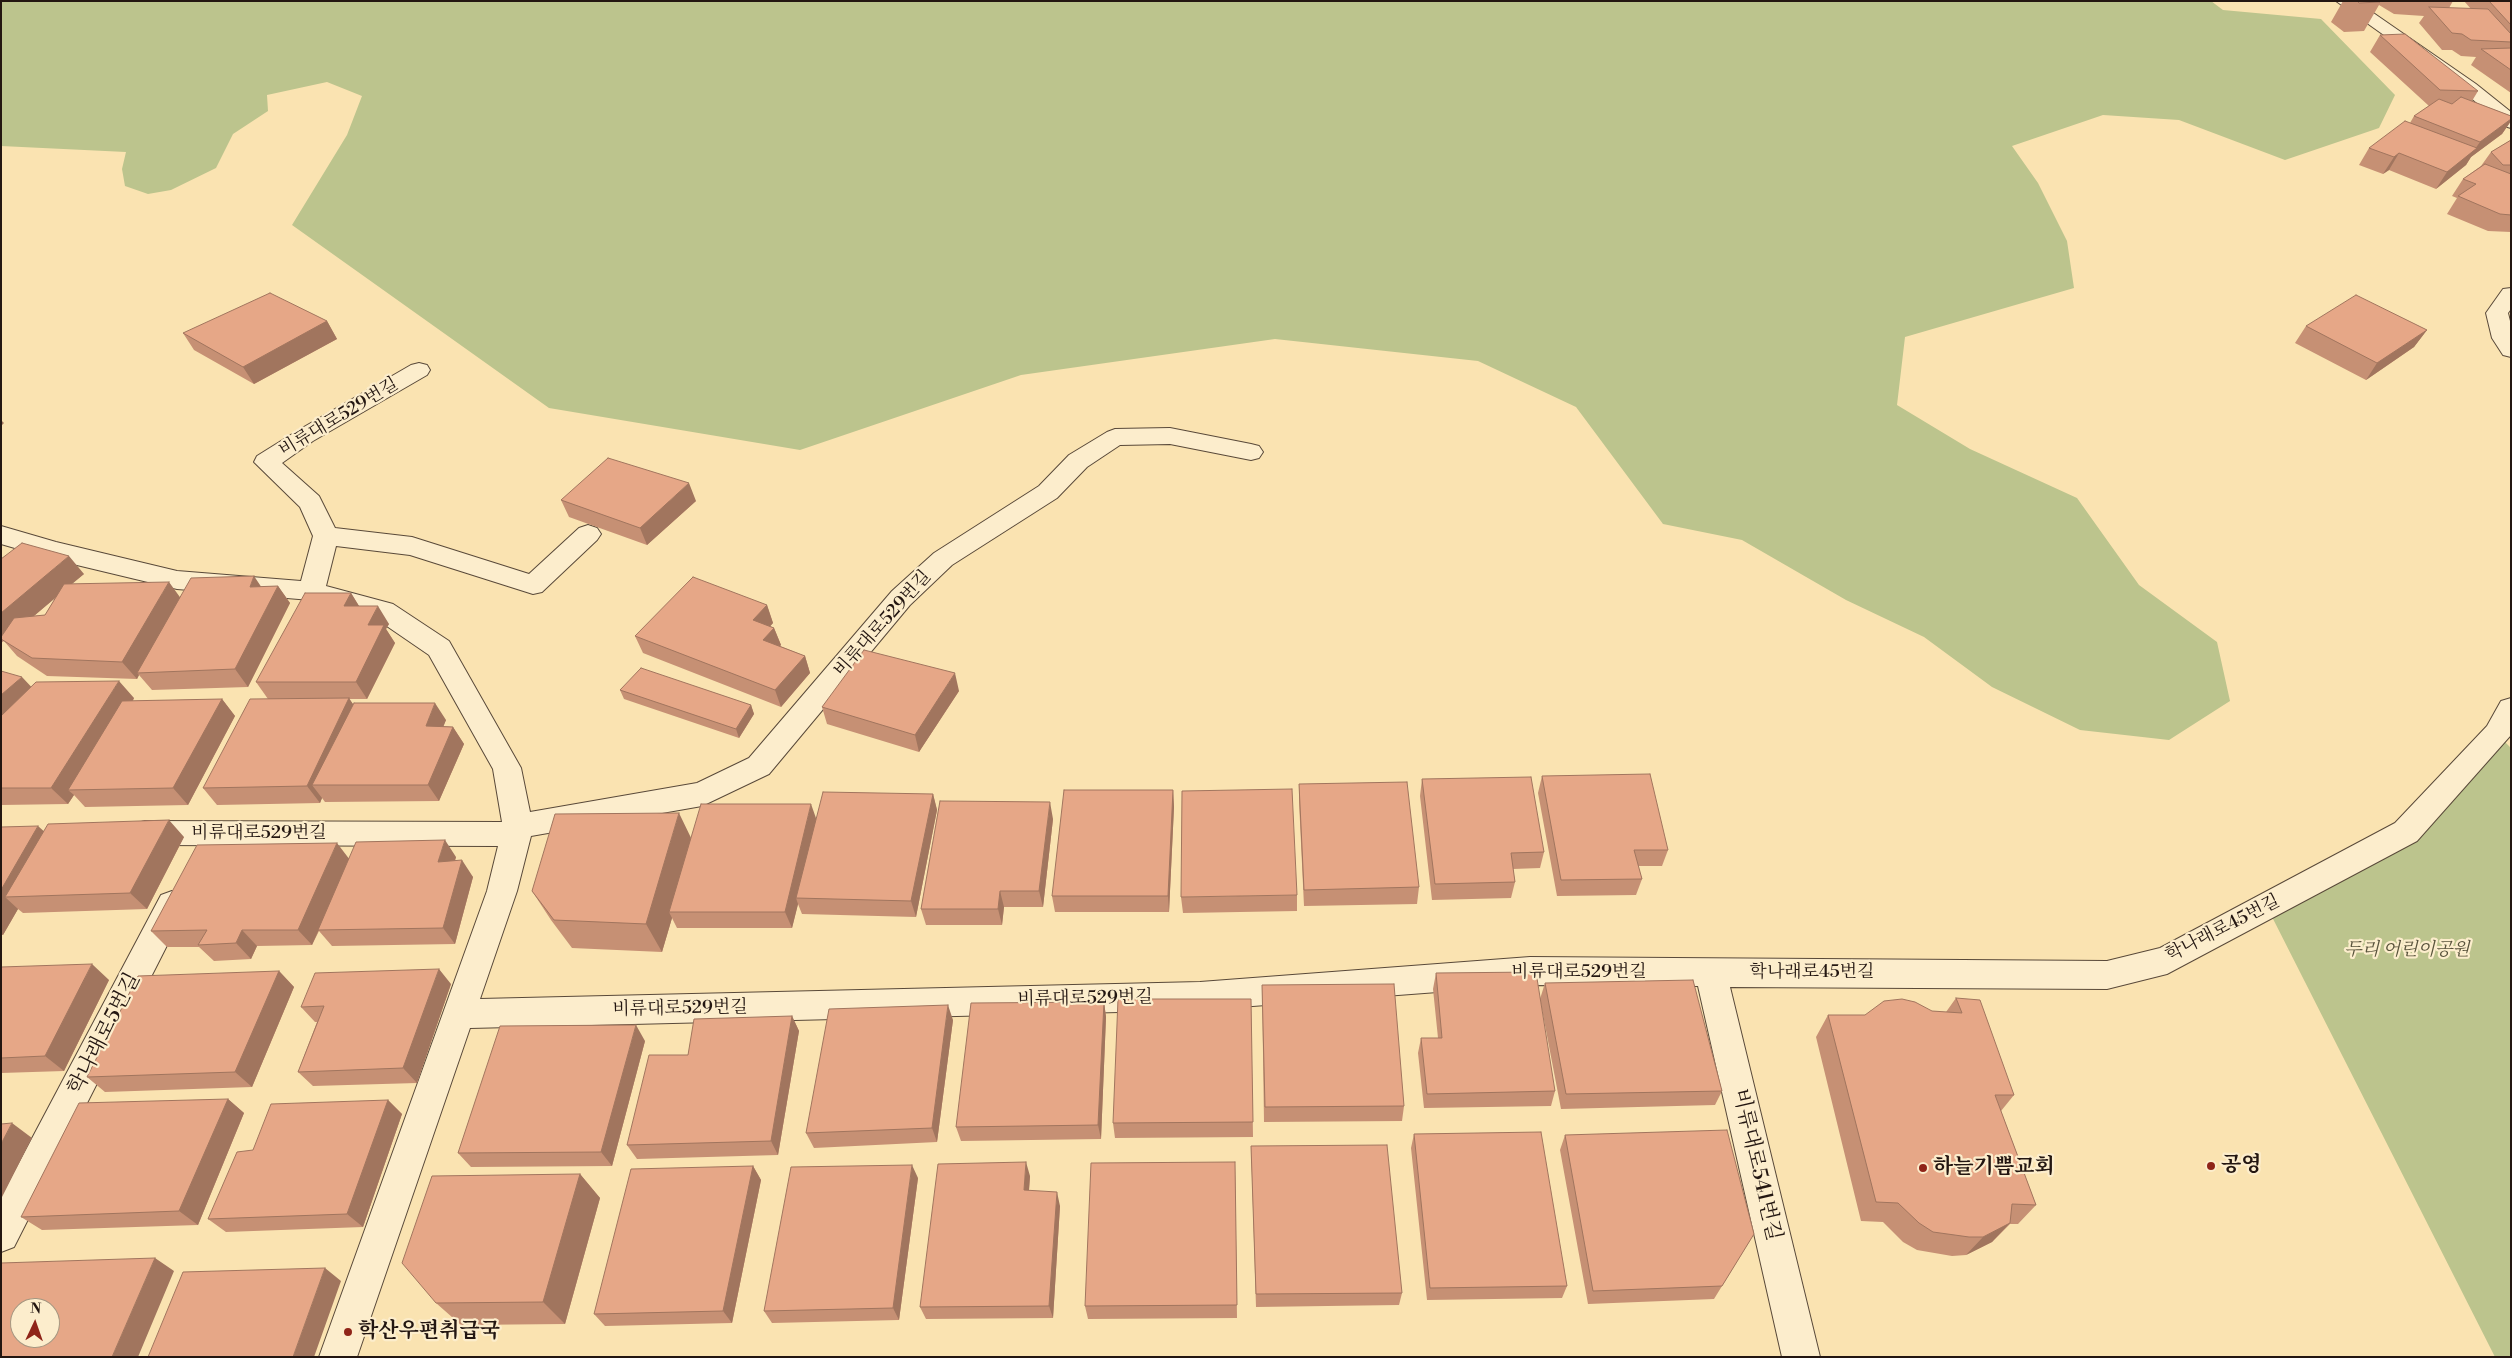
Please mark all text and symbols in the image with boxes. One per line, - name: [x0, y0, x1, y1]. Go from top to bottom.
- street label: 비류대로529번길: [275, 374, 403, 462]
- street label: 비류대로529번길: [830, 566, 936, 682]
- street label: 비류대로529번길: [191, 823, 327, 845]
- street label: 학나래로45번길: [2162, 891, 2284, 967]
- park label: 두리 어린이공원: [2344, 940, 2470, 962]
- street label: 비류대로529번길: [1511, 962, 1647, 984]
- street label: 학나래로45번길: [1750, 962, 1874, 984]
- street label: 학나래로5번길: [64, 969, 146, 1099]
- street label: 비류대로529번길: [1017, 987, 1153, 1011]
- street label: 비류대로529번길: [612, 997, 748, 1021]
- street label: 비류대로541번길: [1726, 1087, 1786, 1243]
- place label: 공영: [2221, 1153, 2262, 1179]
- place label: 하늘기쁨교회: [1933, 1155, 2055, 1181]
- marker: 공영: [2205, 1160, 2217, 1172]
- marker: 하늘기쁨교회: [1917, 1162, 1929, 1174]
- north arrow: [10, 1298, 60, 1348]
- text: N: [30, 1300, 42, 1318]
- place label: 학산우편취급국: [358, 1319, 500, 1345]
- marker: 학산우편취급국: [342, 1326, 354, 1338]

